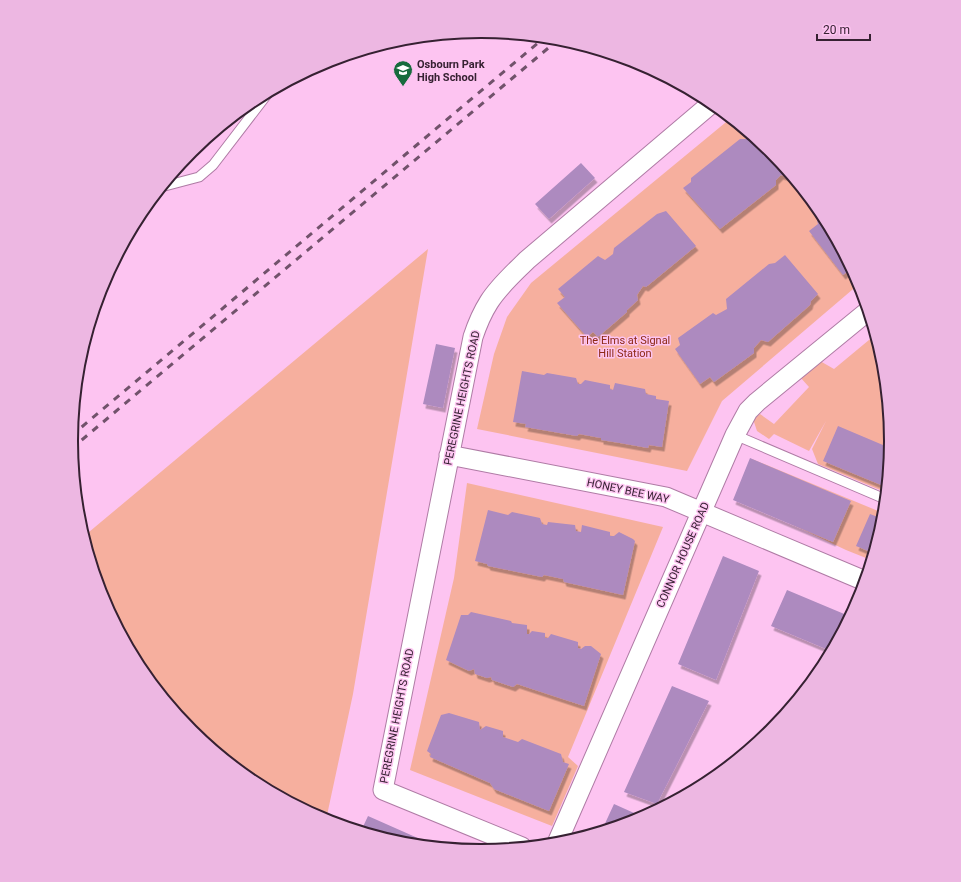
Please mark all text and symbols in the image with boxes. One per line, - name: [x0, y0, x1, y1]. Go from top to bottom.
- scale bar: [817, 16, 870, 42]
- text: 20 m: [823, 23, 850, 37]
- place label: Osbourn Park High School: [417, 58, 485, 84]
- school or university icon: Osbourn Park High School: [392, 59, 414, 87]
- street label: PEREGRINE HEIGHTS ROAD: [441, 330, 483, 466]
- park label: The Elms at Signal Hill Station: [580, 334, 670, 360]
- street label: HONEY BEE WAY: [586, 476, 671, 506]
- street label: CONNOR HOUSE ROAD: [654, 500, 712, 610]
- street label: PEREGRINE HEIGHTS ROAD: [378, 648, 416, 784]

